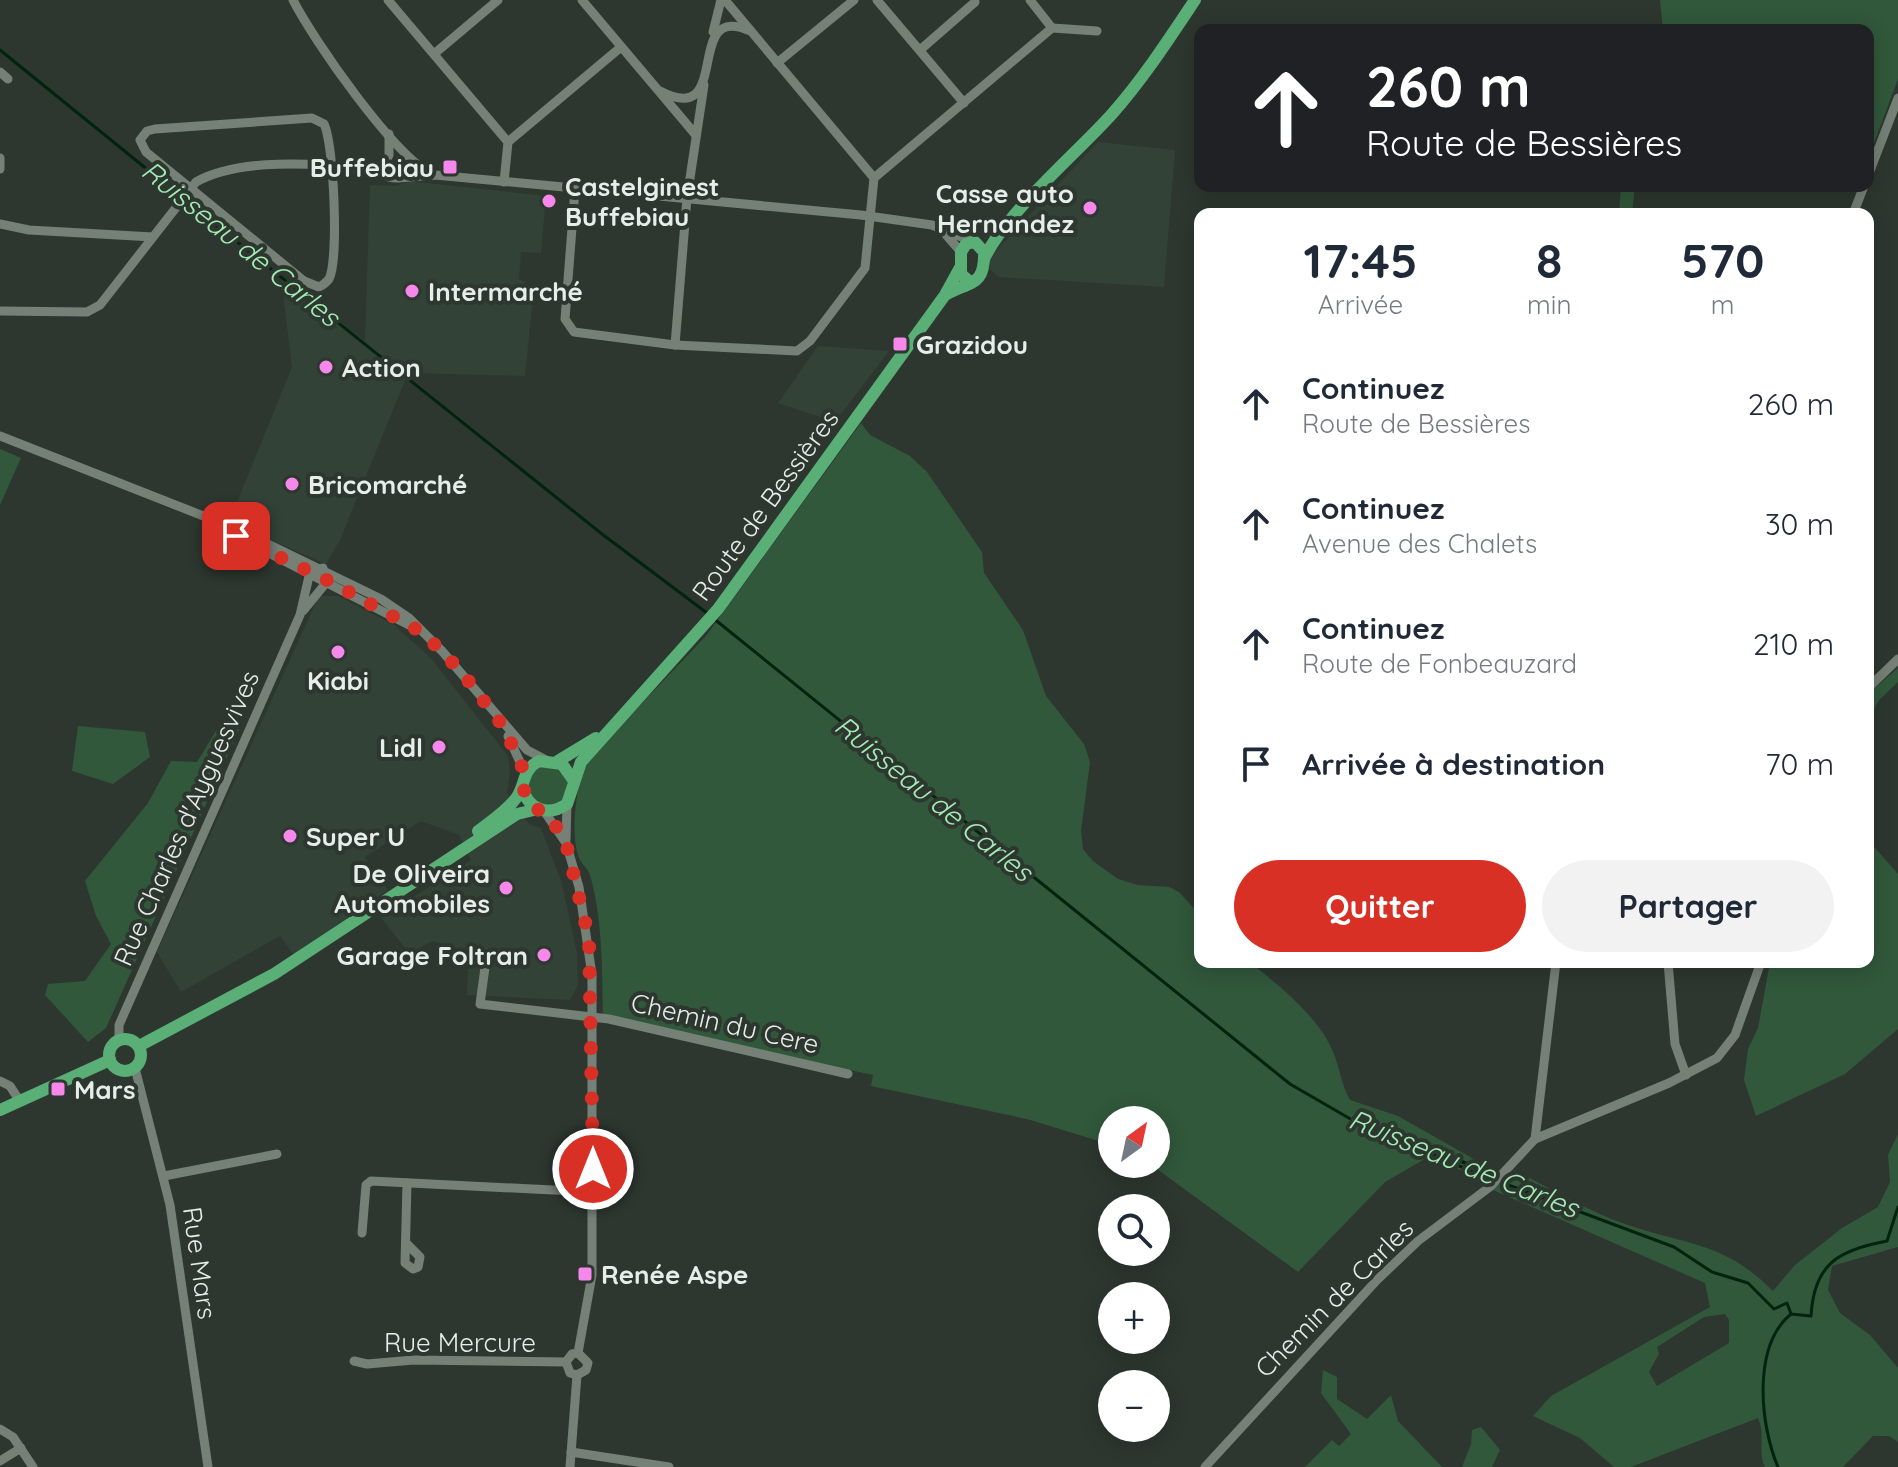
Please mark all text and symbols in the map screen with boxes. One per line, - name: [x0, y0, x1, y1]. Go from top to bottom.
- text: 260 m: [1366, 51, 1531, 121]
- icon: ahead: [1234, 56, 1338, 160]
- text: Route de Bessières: [1366, 120, 1682, 165]
- place label: Buffebiau: [310, 151, 434, 184]
- water label: Ruisseau de Carles: [135, 152, 348, 335]
- marker: Buffebiau: [441, 158, 459, 176]
- place label: Castelginest Buffebiau: [565, 170, 720, 233]
- place label: Casse auto Hernandez: [936, 177, 1074, 240]
- marker: Castelginest Buffebiau: [540, 192, 558, 210]
- marker: Casse auto Hernandez: [1081, 199, 1099, 217]
- text: 17:45: [1304, 230, 1418, 290]
- text: 8: [1536, 230, 1562, 290]
- text: 570: [1681, 230, 1764, 290]
- place label: Intermarché: [428, 275, 583, 308]
- marker: Intermarché: [403, 282, 421, 300]
- text: Arrivée: [1318, 288, 1403, 321]
- text: min: [1527, 288, 1571, 321]
- text: m: [1711, 288, 1735, 321]
- place label: Grazidou: [916, 328, 1028, 361]
- marker: Grazidou: [891, 335, 909, 353]
- place label: Action: [342, 351, 421, 384]
- marker: Action: [317, 358, 335, 376]
- text: Continuez: [1302, 369, 1444, 407]
- icon: ahead: [1234, 382, 1278, 426]
- text: 260 m: [1748, 385, 1834, 423]
- street label: Route de Bessières: [685, 403, 845, 607]
- text: Route de Bessières: [1302, 407, 1530, 440]
- place label: Bricomarché: [308, 468, 467, 501]
- marker: Bricomarché: [283, 475, 301, 493]
- text: Continuez: [1302, 489, 1444, 527]
- pin: [202, 502, 270, 570]
- icon: ahead: [1234, 502, 1278, 546]
- text: 30 m: [1765, 505, 1834, 543]
- icon: arrive: [214, 514, 258, 558]
- text: Avenue des Chalets: [1302, 527, 1537, 560]
- text: Continuez: [1302, 609, 1444, 647]
- icon: ahead: [1234, 622, 1278, 666]
- text: 210 m: [1753, 625, 1834, 663]
- marker: Kiabi: [329, 643, 347, 661]
- text: Route de Fonbeauzard: [1302, 647, 1577, 680]
- place label: Kiabi: [307, 664, 369, 697]
- street label: Rue Charles d'Ayguesvives: [106, 665, 266, 971]
- water label: Ruisseau de Carles: [828, 707, 1041, 890]
- place label: Lidl: [379, 731, 423, 764]
- marker: Lidl: [430, 738, 448, 756]
- icon: arrive: [1234, 742, 1278, 786]
- text: Arrivée à destination: [1302, 745, 1605, 783]
- text: 70 m: [1765, 745, 1834, 783]
- place label: Super U: [306, 820, 405, 853]
- marker: Super U: [281, 827, 299, 845]
- place label: De Oliveira Automobiles: [334, 857, 490, 920]
- button: Quitter: [1234, 860, 1526, 952]
- button: Partager: [1542, 860, 1834, 952]
- marker: De Oliveira Automobiles: [497, 879, 515, 897]
- place label: Garage Foltran: [336, 939, 528, 972]
- marker: Garage Foltran: [535, 946, 553, 964]
- street label: Chemin du Cere: [628, 985, 822, 1061]
- place label: Mars: [74, 1073, 135, 1106]
- marker: Mars: [49, 1080, 67, 1098]
- water label: Ruisseau de Carles: [1344, 1101, 1586, 1226]
- north arrow: [1098, 1106, 1170, 1178]
- map controls: [1098, 1106, 1170, 1442]
- position arrow: [551, 1127, 635, 1211]
- button: search: [1098, 1194, 1170, 1266]
- street label: Rue Mars: [176, 1205, 224, 1321]
- street label: Chemin de Carles: [1248, 1212, 1420, 1384]
- place label: Renée Aspe: [601, 1258, 748, 1291]
- marker: Renée Aspe: [576, 1265, 594, 1283]
- button: +: [1098, 1282, 1170, 1354]
- street label: Rue Mercure: [384, 1326, 536, 1359]
- button: −: [1098, 1370, 1170, 1442]

